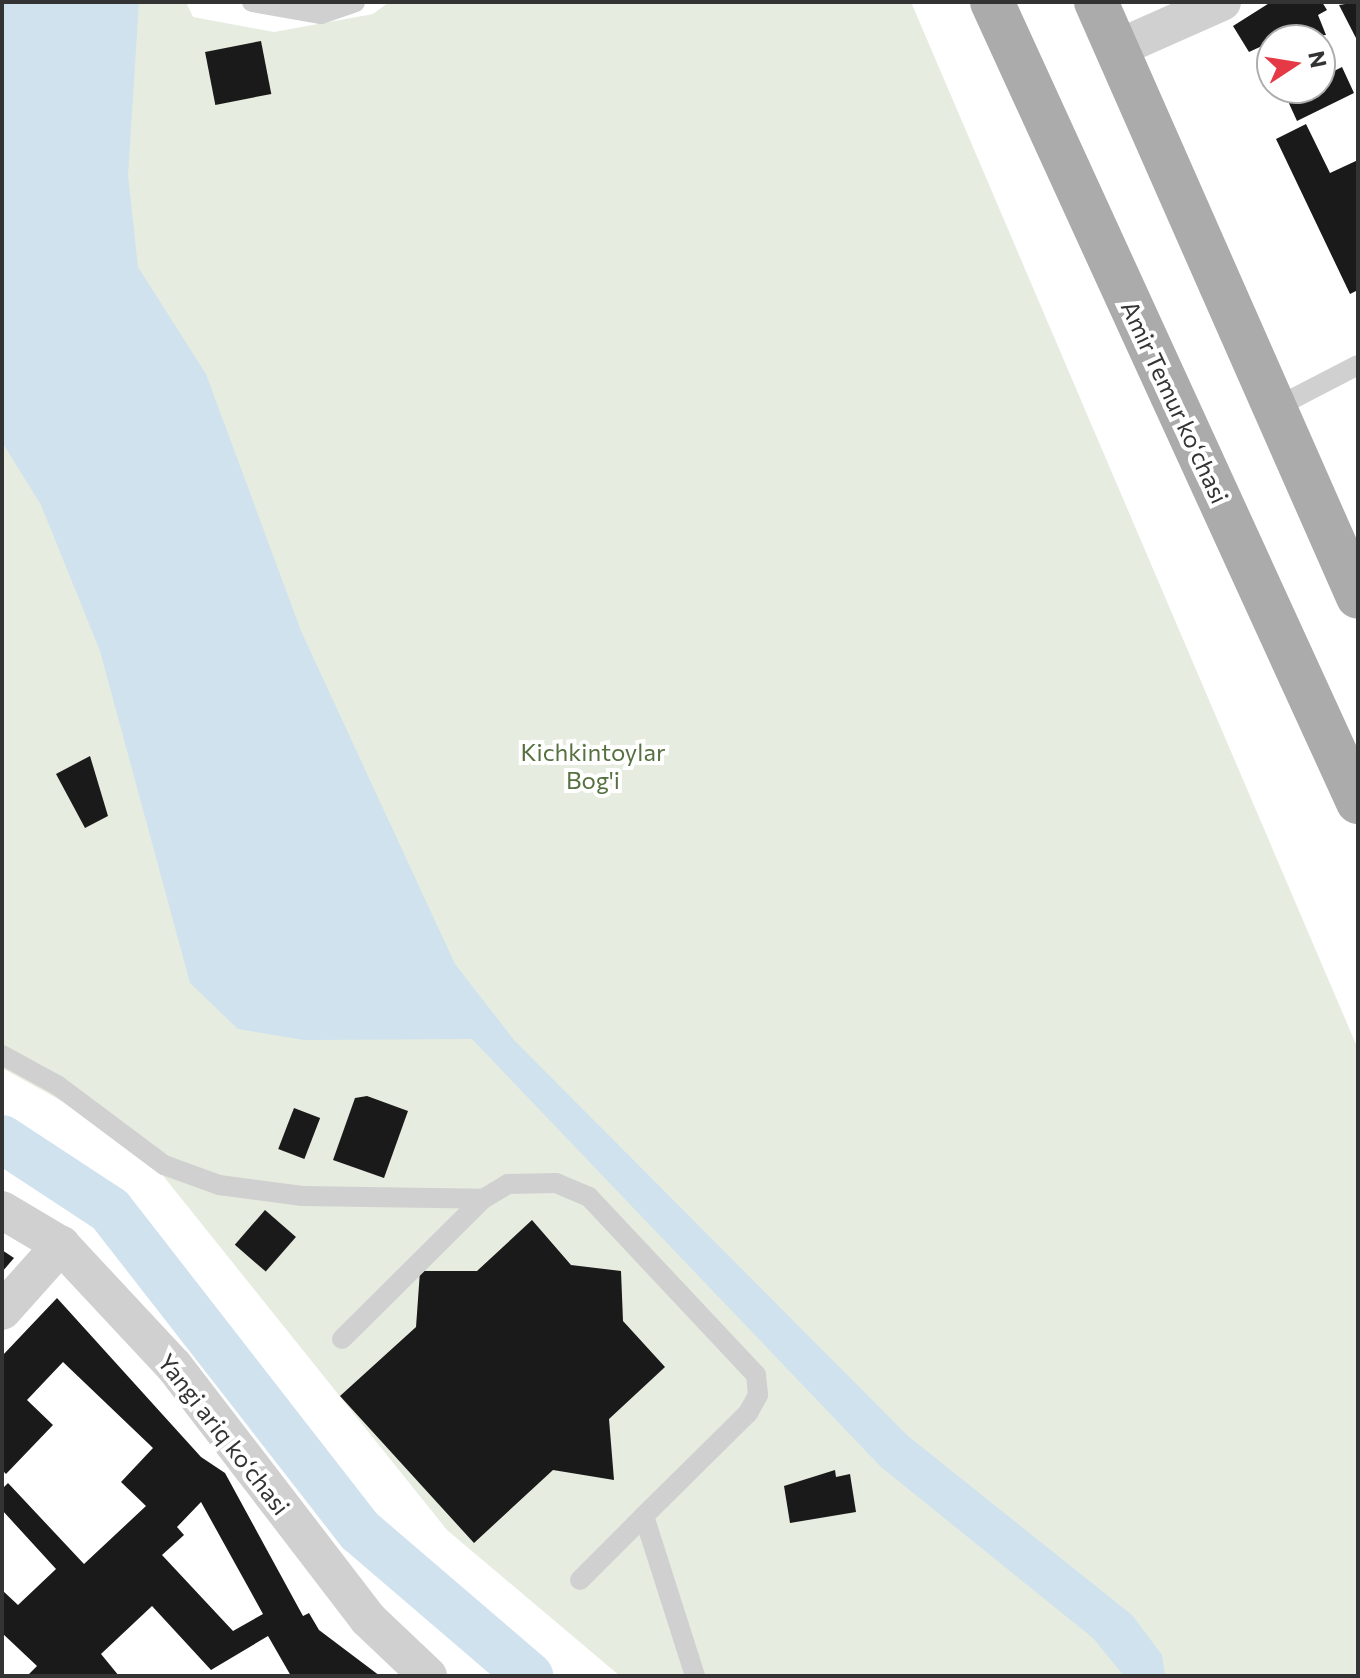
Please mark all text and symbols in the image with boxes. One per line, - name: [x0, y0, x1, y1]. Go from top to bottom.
- north arrow: [1256, 24, 1336, 104]
- text: N: [1303, 48, 1333, 70]
- street label: Amir Temur koʻchasi: [1115, 296, 1235, 508]
- park label: Kichkintoylar Bog'i: [520, 738, 666, 794]
- street label: Yangi ariq ko‘chasi: [152, 1348, 296, 1520]

